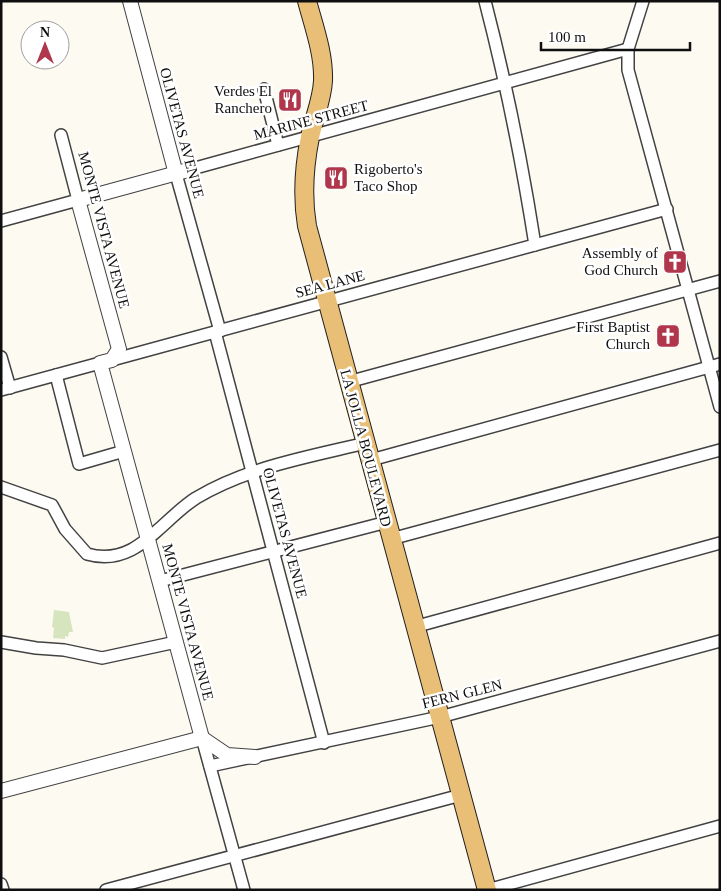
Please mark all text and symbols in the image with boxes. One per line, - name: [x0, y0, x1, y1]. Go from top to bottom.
- north arrow: [20, 20, 70, 70]
- scale bar: [541, 20, 690, 52]
- text: N: [40, 25, 50, 40]
- text: 100 m: [548, 29, 586, 45]
- street label: OLIVETAS AVENUE: [157, 66, 207, 200]
- place label: Verdes El Ranchero: [214, 83, 272, 116]
- restaurant icon: Verdes El Ranchero: [277, 87, 303, 113]
- street label: MARINE STREET: [252, 97, 370, 143]
- street label: MONTE VISTA AVENUE: [75, 150, 133, 310]
- place label: Rigoberto's Taco Shop: [354, 161, 423, 194]
- restaurant icon: Rigoberto's Taco Shop: [323, 165, 349, 191]
- place label: Assembly of God Church: [582, 245, 658, 278]
- church icon: Assembly of God Church: [662, 249, 688, 275]
- street label: SEA LANE: [294, 267, 366, 301]
- place label: First Baptist Church: [576, 319, 651, 352]
- church icon: First Baptist Church: [655, 323, 681, 349]
- street label: LA JOLLA BOULEVARD: [337, 368, 395, 529]
- street label: OLIVETAS AVENUE: [260, 466, 310, 600]
- street label: MONTE VISTA AVENUE: [159, 542, 217, 702]
- street label: FERN GLEN: [420, 676, 504, 712]

